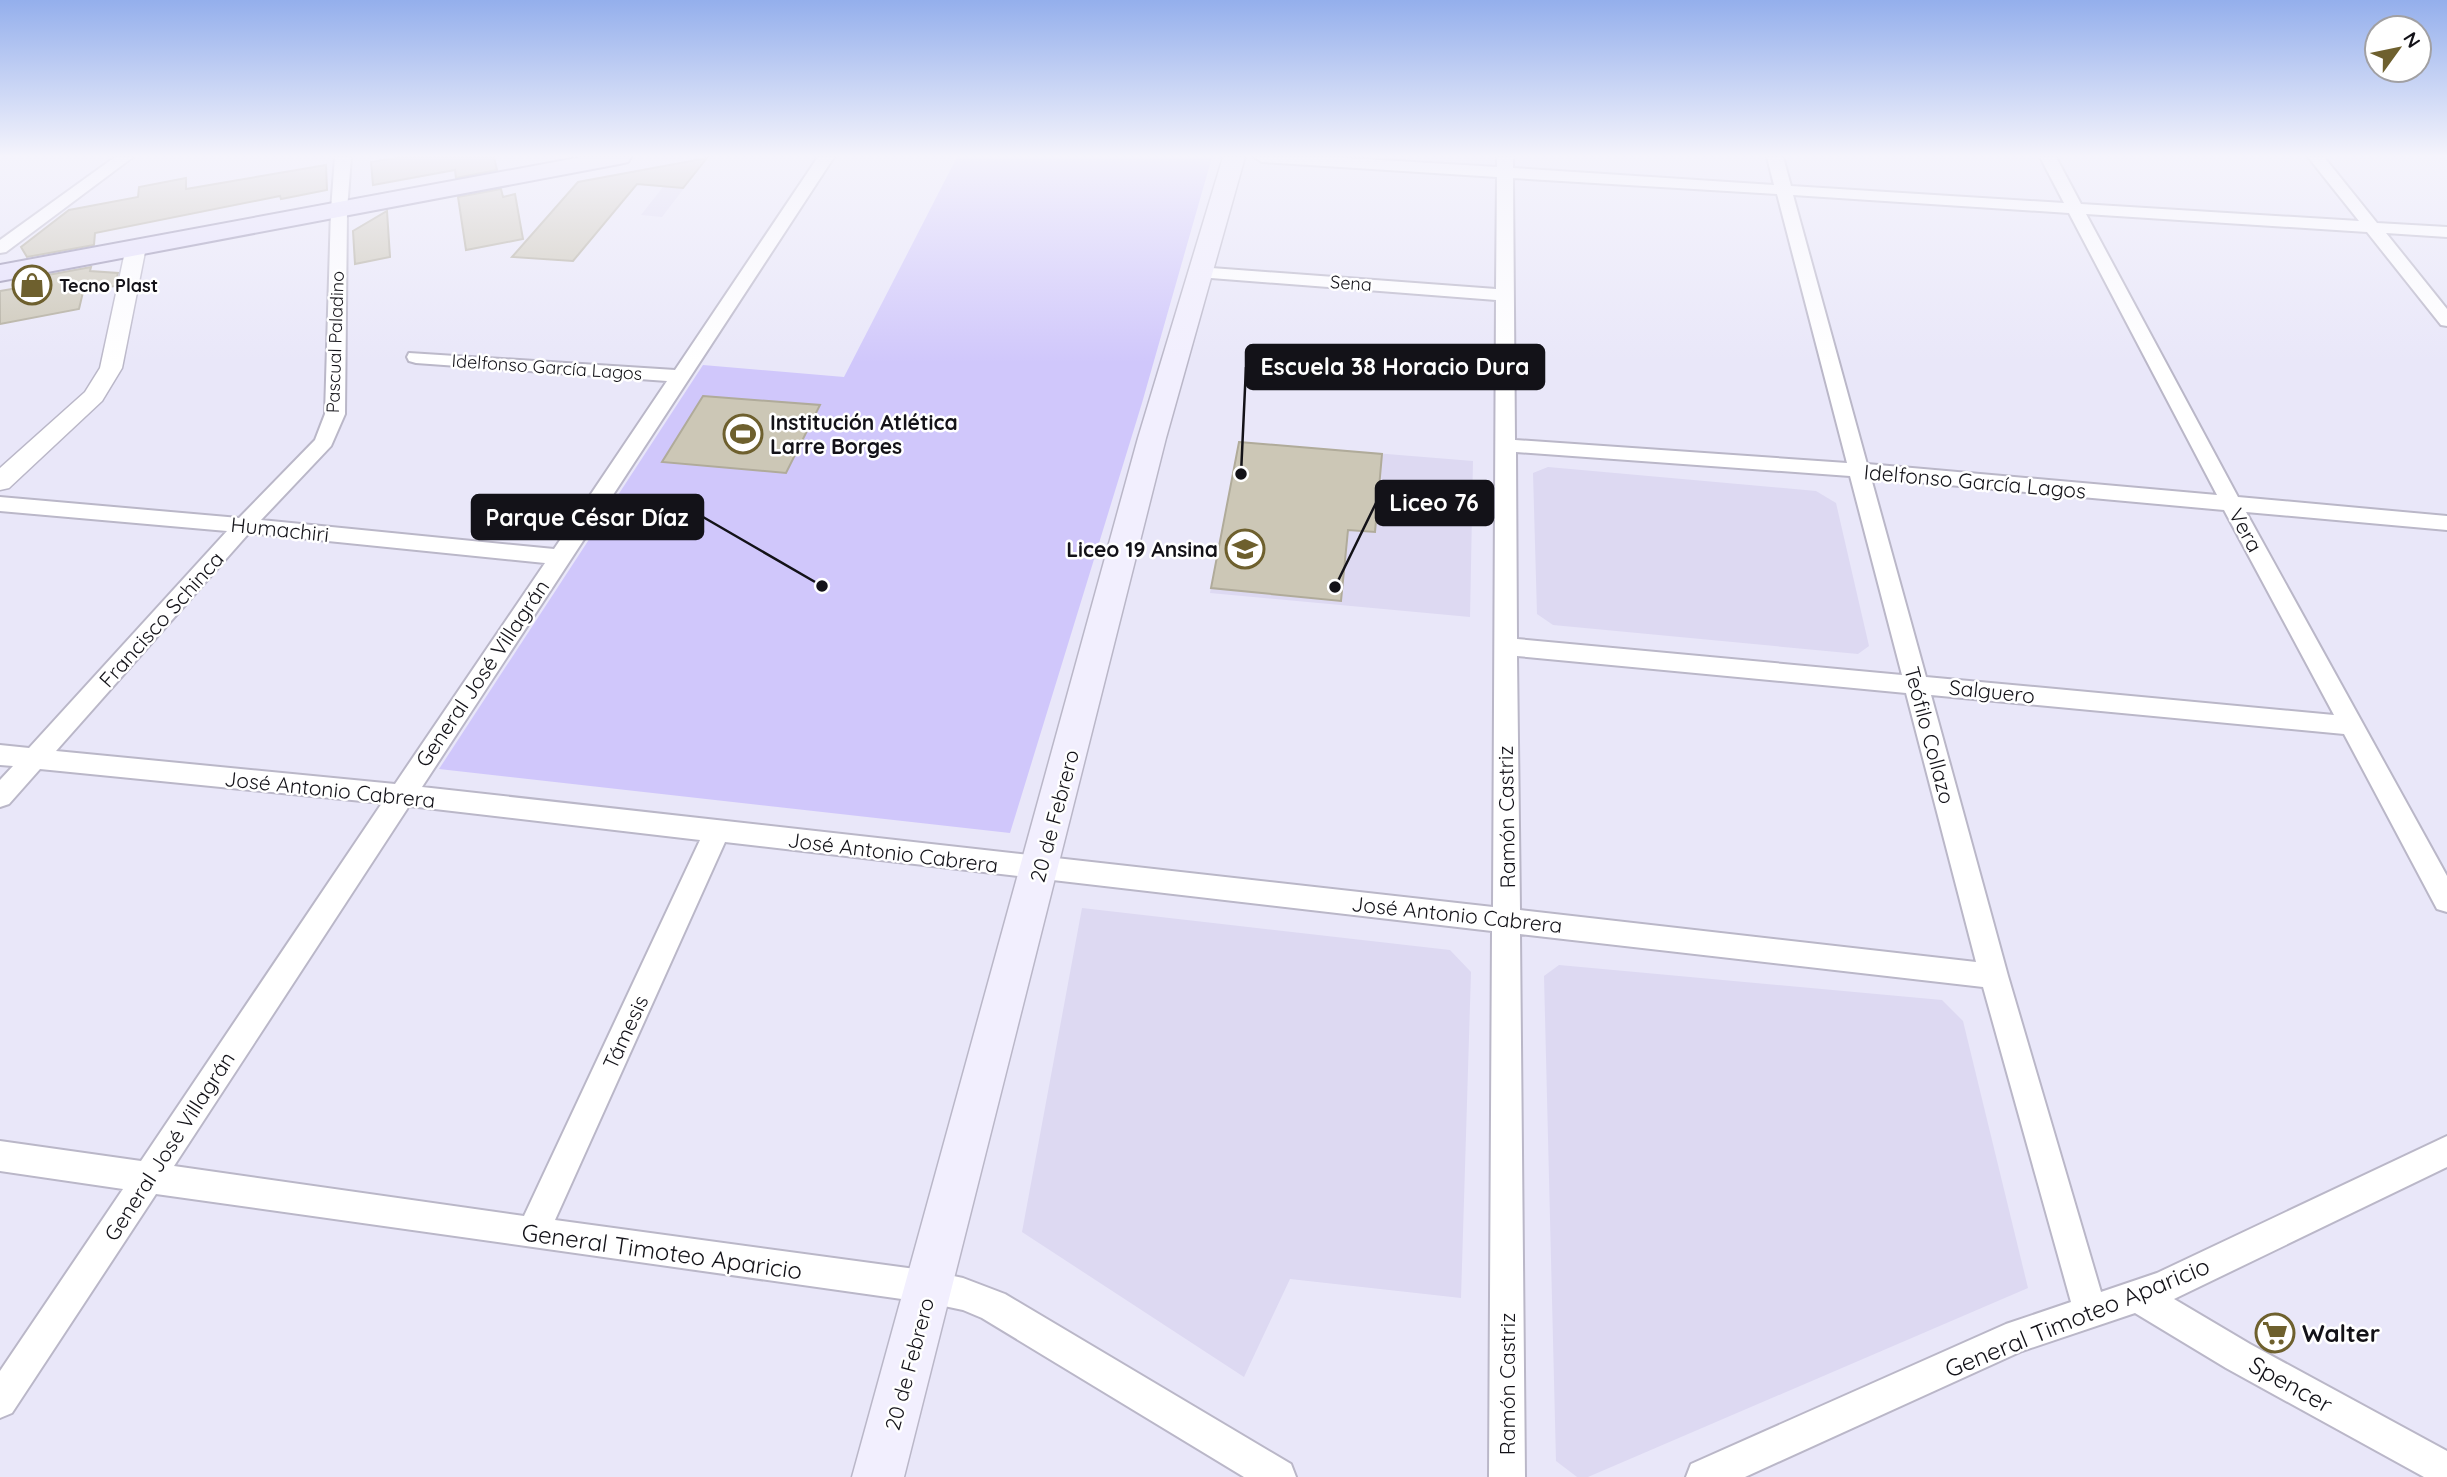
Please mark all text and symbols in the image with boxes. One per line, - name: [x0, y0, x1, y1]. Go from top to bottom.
- north arrow: [2363, 14, 2433, 84]
- text: N: [2398, 27, 2426, 52]
- shop icon: Tecno Plast: [11, 264, 53, 306]
- street label: Sena: [1329, 270, 1373, 296]
- street label: Pascual Paladino: [321, 271, 349, 413]
- place label: Tecno Plast: [59, 274, 158, 297]
- callout: Escuela 38 Horacio Dura: [1246, 345, 1544, 389]
- street label: Idelfonso García Lagos: [451, 349, 643, 385]
- text: Escuela 38 Horacio Dura: [1260, 352, 1530, 381]
- place label: Institución Atlética Larre Borges: [770, 409, 958, 459]
- sports icon: Institución Atlética Larre Borges: [722, 413, 764, 455]
- street label: Idelfonso García Lagos: [1863, 458, 2087, 504]
- callout: Liceo 76: [1376, 481, 1493, 525]
- text: Liceo 76: [1389, 488, 1479, 517]
- callout: Parque César Díaz: [472, 495, 703, 539]
- text: Parque César Díaz: [485, 503, 689, 532]
- street label: Vera: [2224, 504, 2268, 556]
- street label: Humachiri: [229, 511, 331, 547]
- school or university icon: Liceo 19 Ansina: [1224, 528, 1266, 570]
- place label: Liceo 19 Ansina: [1066, 536, 1218, 562]
- street label: Francisco Schinca: [93, 546, 229, 692]
- street label: General José Villagrán: [410, 574, 554, 772]
- street label: Teófilo Collazo: [1899, 663, 1961, 807]
- street label: Salguero: [1948, 674, 2036, 708]
- street label: Ramón Castriz: [1492, 745, 1520, 889]
- street label: 20 de Febrero: [1024, 747, 1084, 885]
- street label: José Antonio Cabrera: [223, 765, 437, 813]
- street label: José Antonio Cabrera: [786, 826, 1000, 878]
- street label: José Antonio Cabrera: [1350, 890, 1564, 938]
- street label: Támesis: [597, 991, 653, 1073]
- street label: General José Villagrán: [98, 1047, 240, 1245]
- street label: General Timoteo Aparicio: [520, 1216, 804, 1286]
- street label: General Timoteo Aparicio: [1940, 1250, 2214, 1384]
- street label: 20 de Febrero: [879, 1295, 939, 1433]
- supermarket icon: Walter: [2254, 1312, 2296, 1354]
- street label: Ramón Castriz: [1494, 1313, 1520, 1455]
- place label: Walter: [2302, 1318, 2380, 1348]
- street label: Spencer: [2244, 1349, 2338, 1419]

